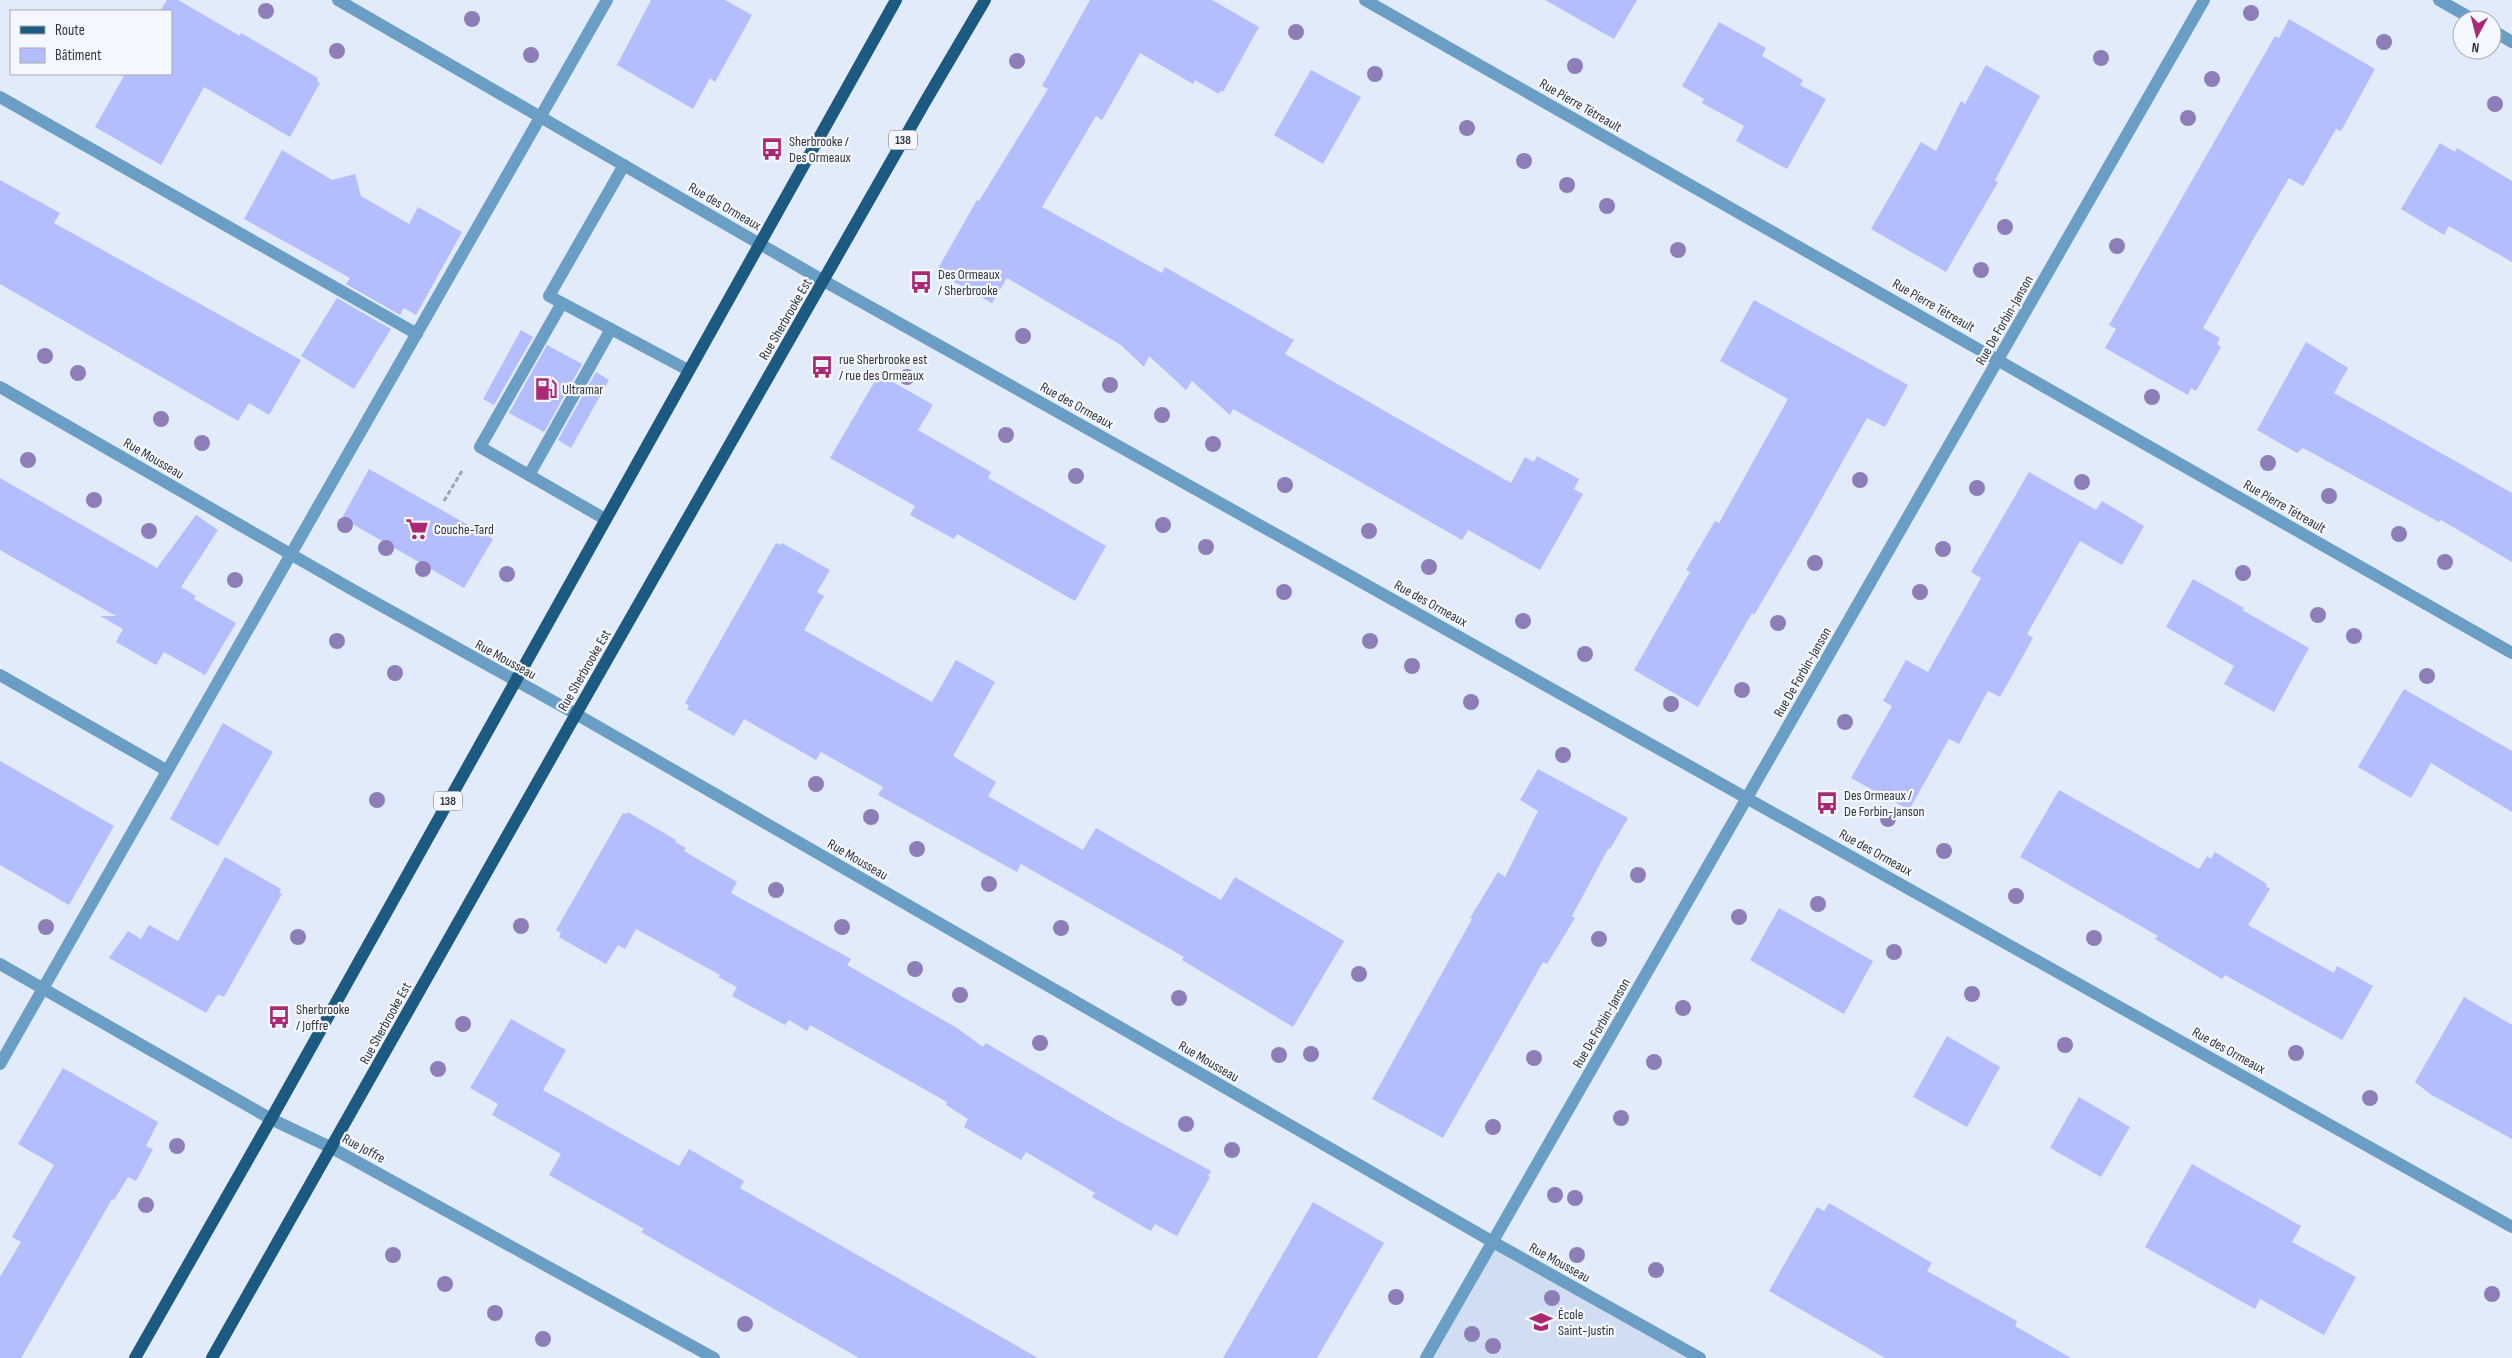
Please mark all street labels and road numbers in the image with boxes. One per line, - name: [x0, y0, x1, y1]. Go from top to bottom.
- street label: Rue Pierre Tétreault: [1537, 75, 1625, 136]
- road number: 138: [889, 130, 917, 150]
- street label: Rue des Ormeaux: [685, 179, 765, 234]
- street label: Rue De Forbin-Janson: [1972, 272, 2037, 368]
- street label: Rue Pierre Tétreault: [1890, 275, 1978, 336]
- street label: Rue Sherbrooke Est: [755, 276, 816, 363]
- street label: Rue des Ormeaux: [1037, 378, 1117, 433]
- street label: Rue Mousseau: [121, 434, 187, 483]
- street label: Rue Pierre Tétreault: [2241, 476, 2329, 537]
- street label: Rue des Ormeaux: [1391, 576, 1471, 631]
- street label: Rue De Forbin-Janson: [1770, 624, 1835, 720]
- street label: Rue Sherbrooke Est: [554, 627, 615, 714]
- street label: Rue Mousseau: [472, 636, 539, 683]
- road number: 138: [434, 791, 462, 810]
- street label: Rue des Ormeaux: [1836, 825, 1916, 880]
- street label: Rue Mousseau: [825, 835, 891, 884]
- street label: Rue De Forbin-Janson: [1569, 975, 1634, 1071]
- street label: Rue Sherbrooke Est: [356, 979, 415, 1067]
- street label: Rue des Ormeaux: [2189, 1023, 2269, 1078]
- street label: Rue Mousseau: [1176, 1037, 1242, 1086]
- street label: Rue Joffre: [339, 1130, 388, 1167]
- street label: Rue Mousseau: [1526, 1239, 1593, 1286]

